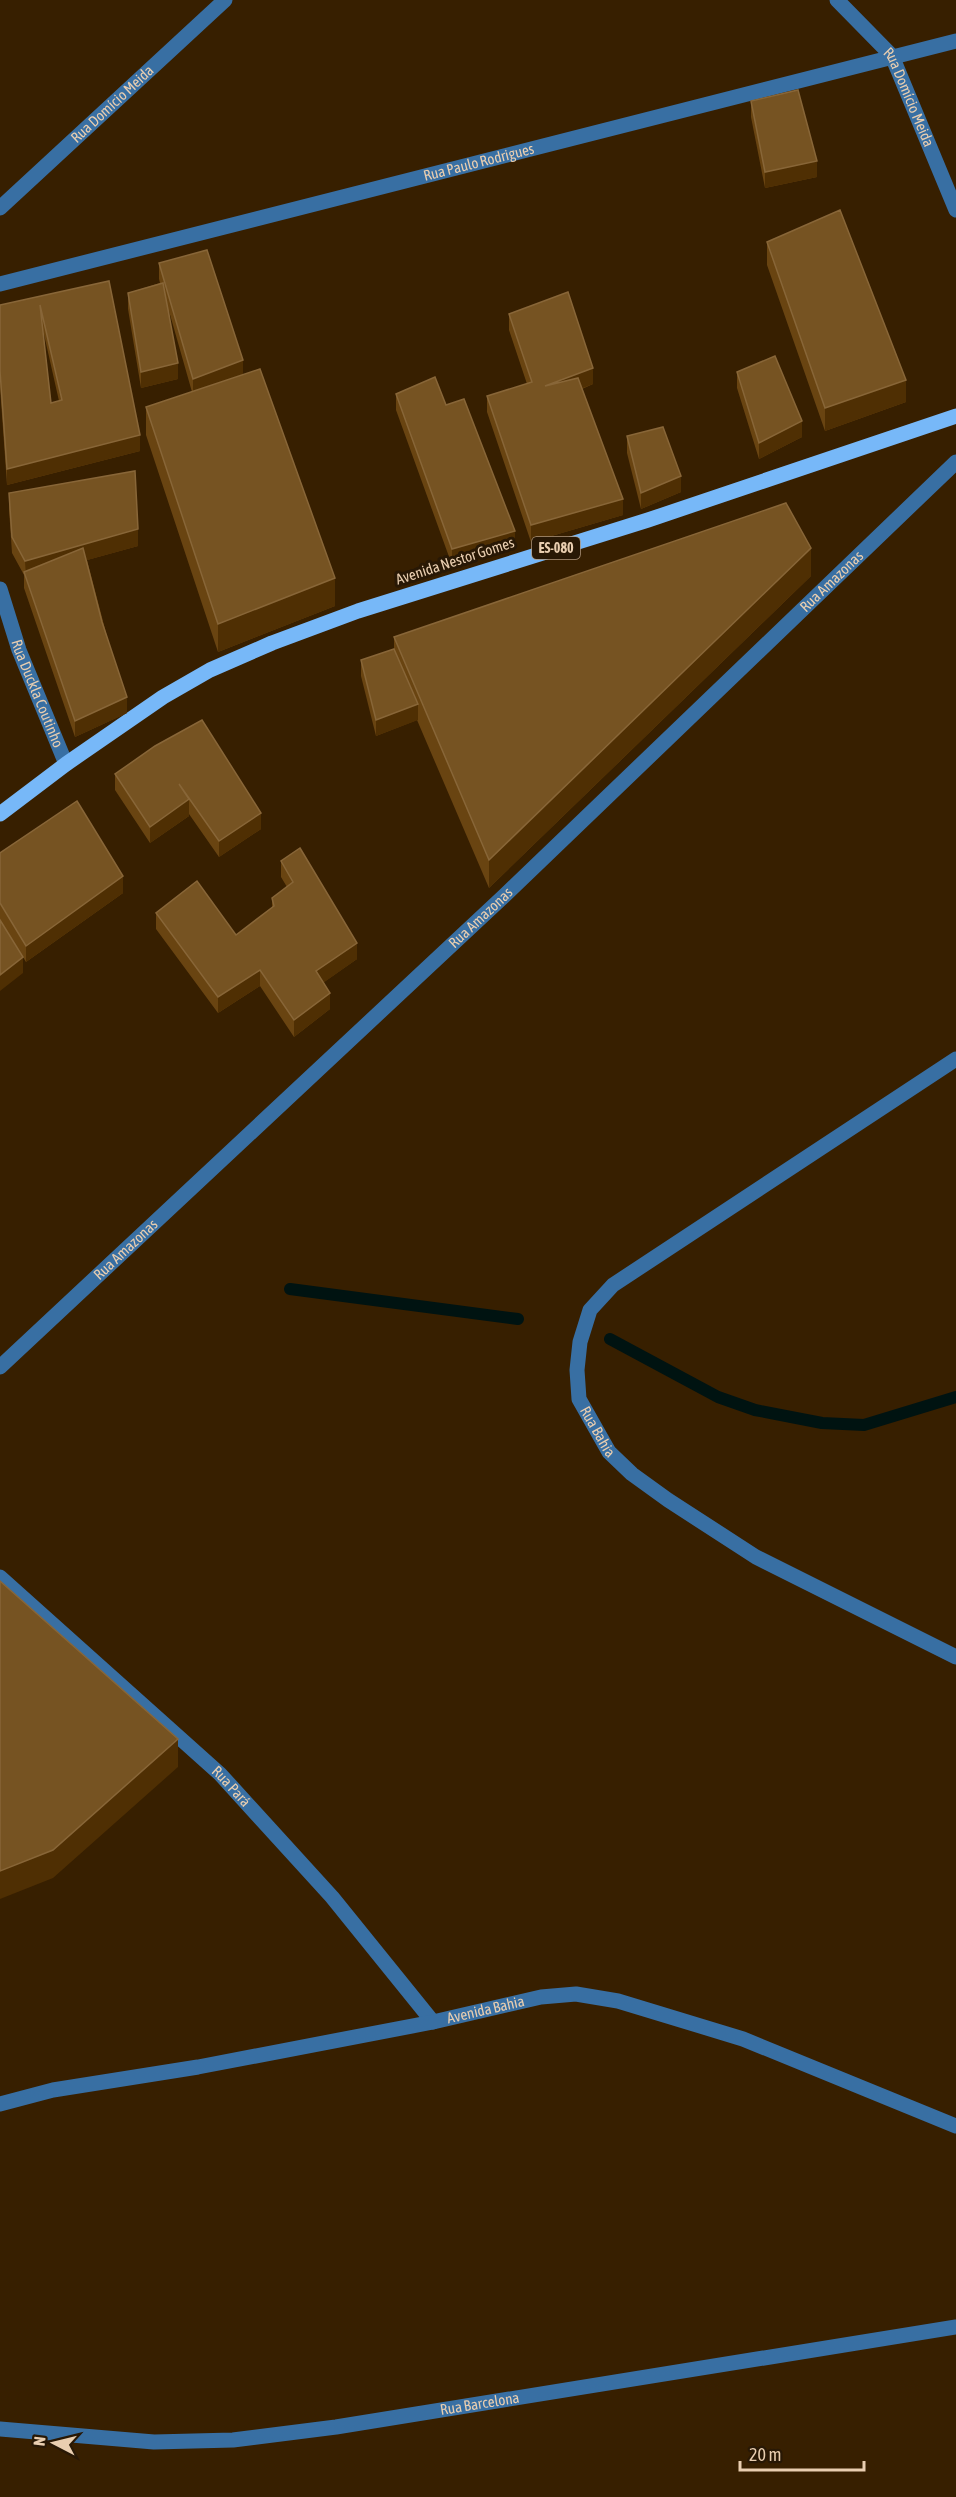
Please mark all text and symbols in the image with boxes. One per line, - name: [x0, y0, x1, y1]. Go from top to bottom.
- street label: Rua Domício Meida: [880, 44, 938, 149]
- street label: Rua Domício Meida: [67, 62, 157, 146]
- street label: Rua Paulo Rodrigues: [422, 140, 536, 184]
- street label: Avenida Nestor Gomes: [393, 533, 516, 588]
- road number: ES-080: [532, 537, 580, 559]
- street label: Rua Amazonas: [796, 547, 866, 615]
- street label: Rua Duckla Coutinho: [8, 637, 67, 750]
- street label: Rua Amazonas: [445, 884, 516, 951]
- street label: Rua Amazonas: [90, 1215, 161, 1283]
- street label: Rua Bahia: [577, 1403, 618, 1461]
- street label: Rua Pará: [209, 1762, 254, 1810]
- street label: Avenida Bahia: [445, 1992, 526, 2026]
- street label: Rua Barcelona: [439, 2389, 520, 2418]
- north arrow: [24, 2413, 84, 2473]
- scale bar: [740, 2434, 864, 2472]
- text: N: [30, 2435, 49, 2447]
- text: 20 m: [749, 2444, 781, 2465]

